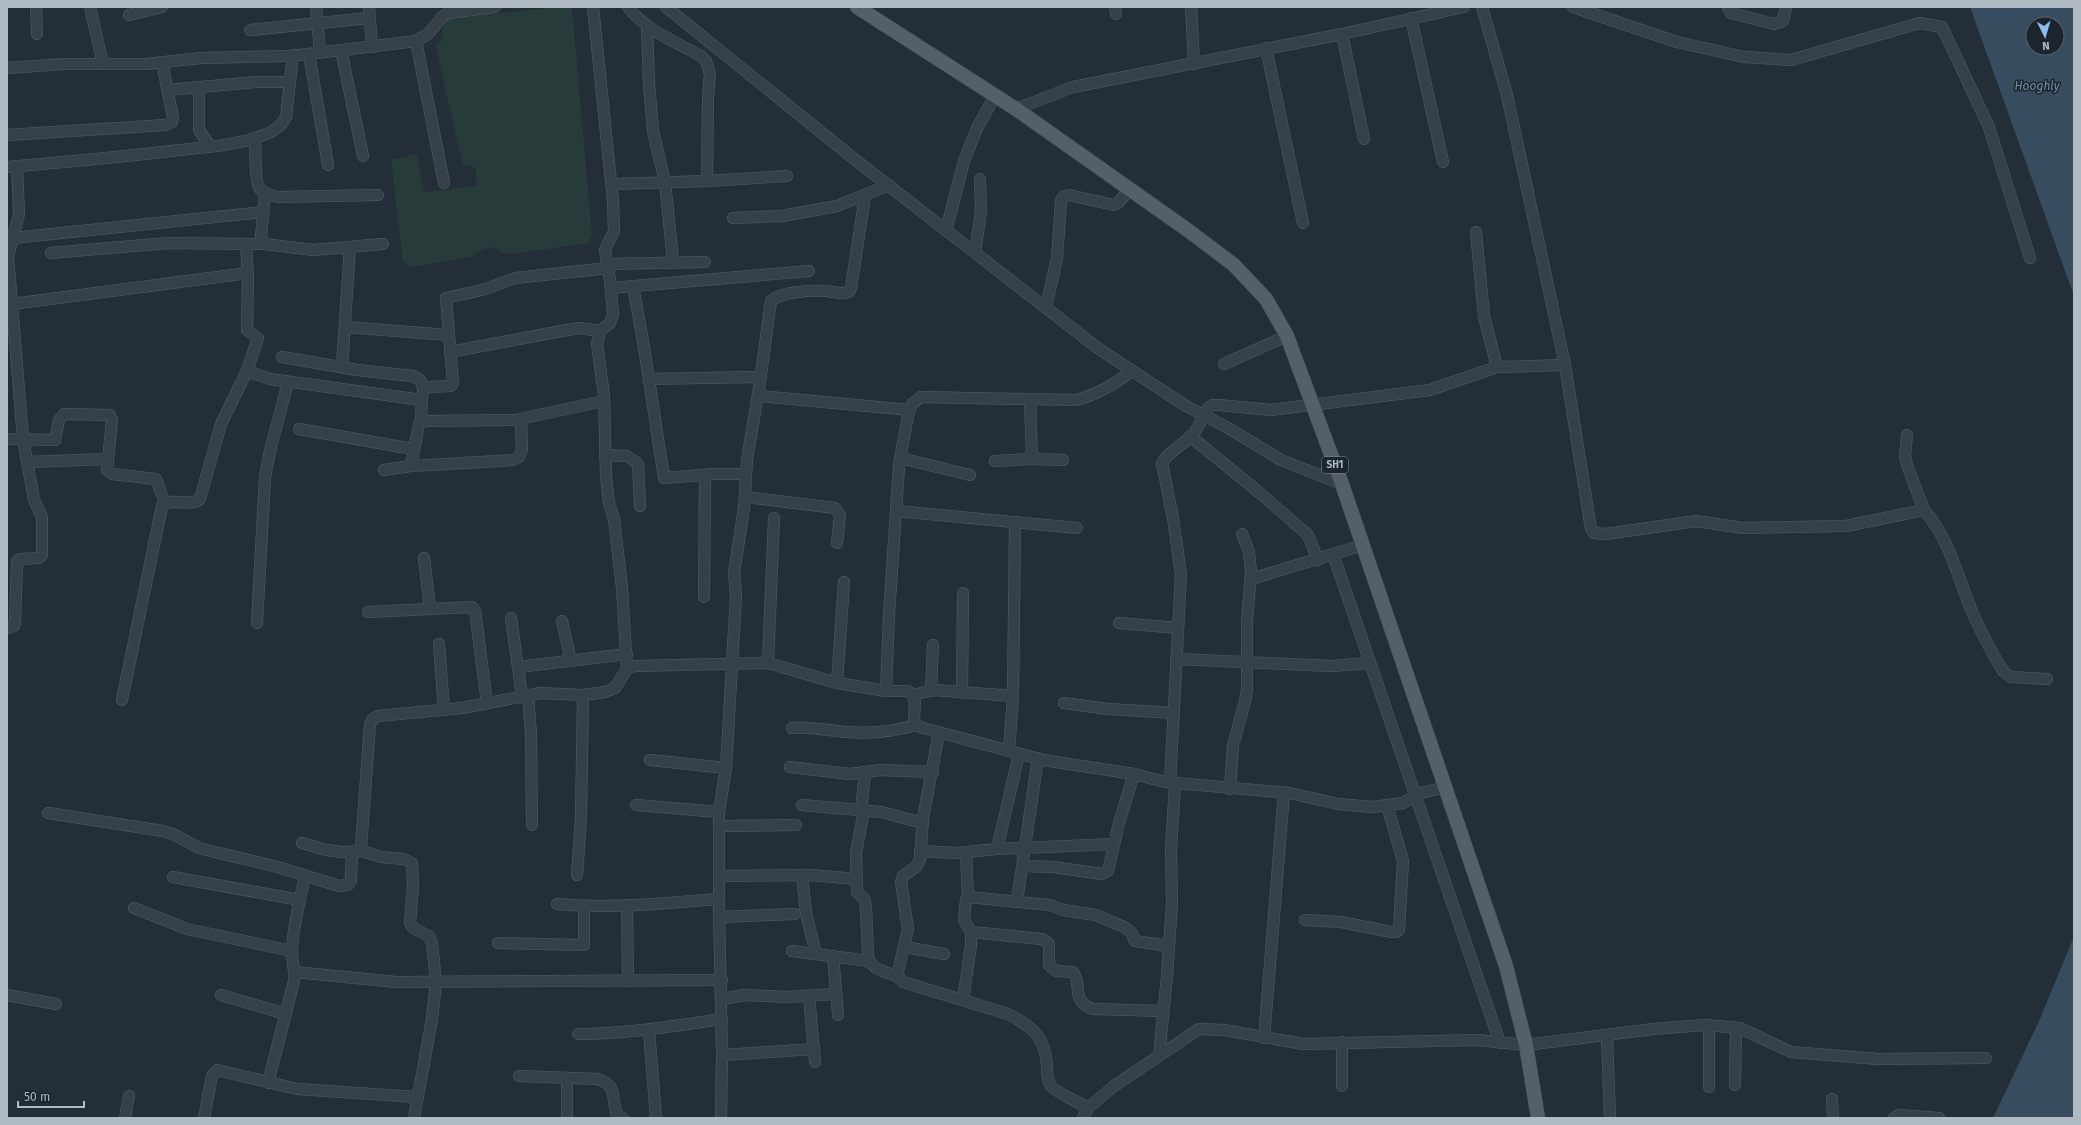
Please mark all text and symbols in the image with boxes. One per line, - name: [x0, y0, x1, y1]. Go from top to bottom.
- north arrow: [2025, 16, 2065, 56]
- text: N: [2042, 39, 2050, 52]
- water label: Hooghly: [2014, 79, 2061, 93]
- road number: SH1: [1322, 457, 1348, 473]
- scale bar: [18, 1083, 84, 1109]
- text: 50 m: [24, 1090, 50, 1104]

